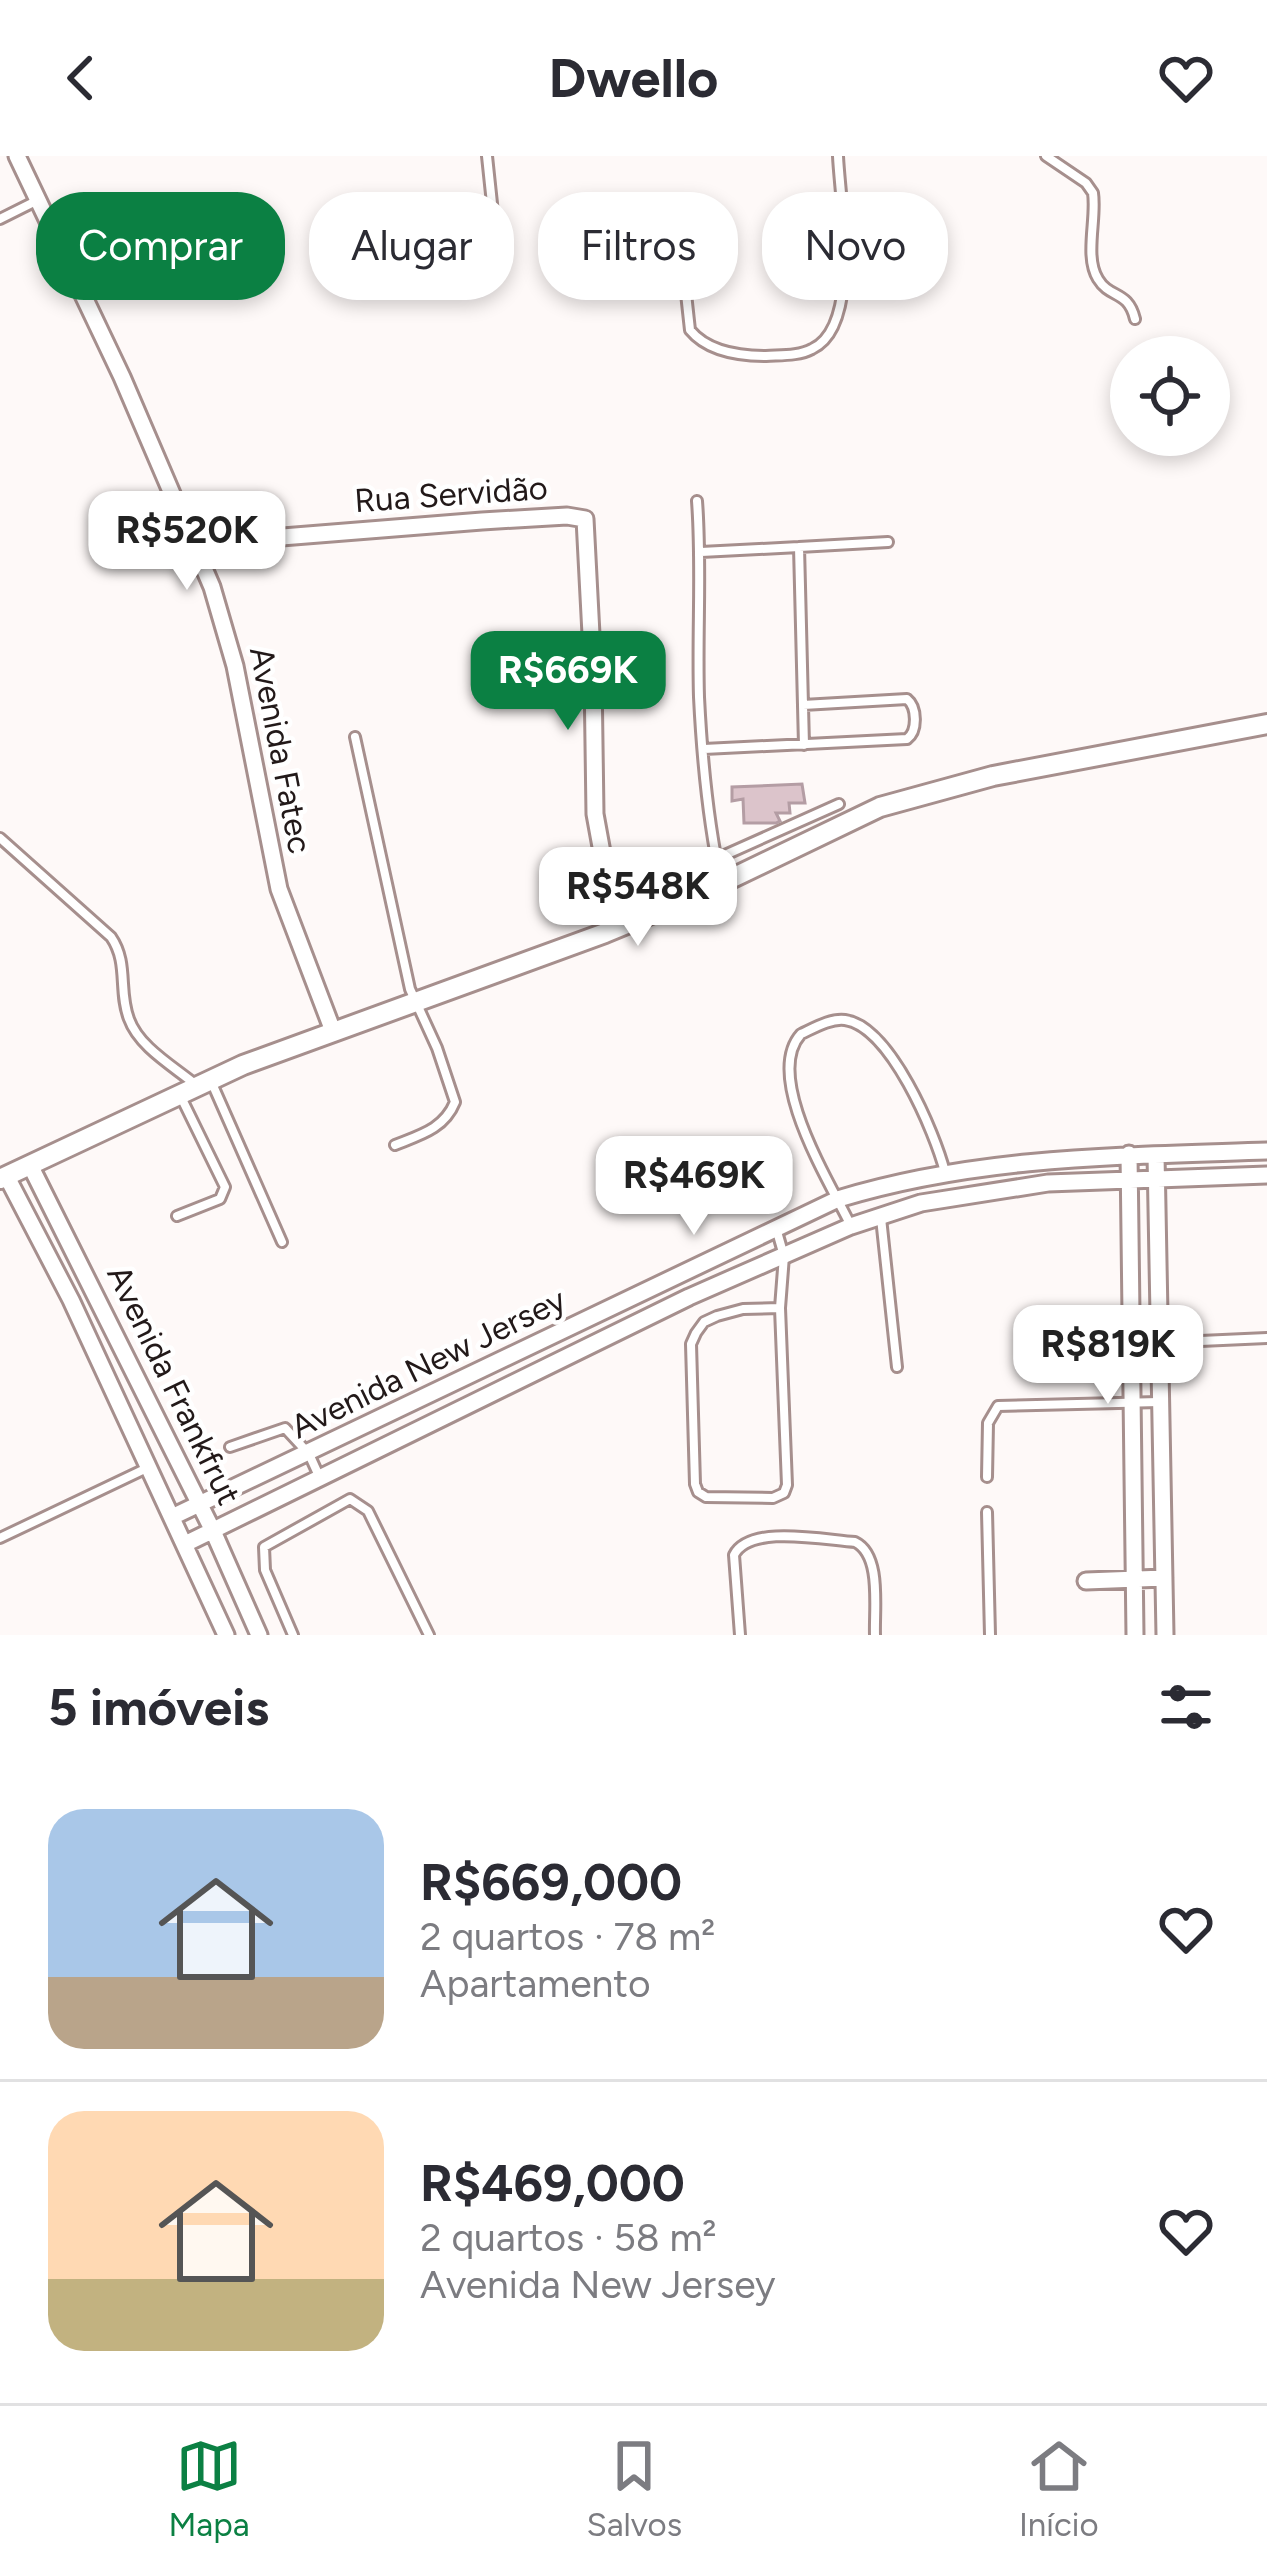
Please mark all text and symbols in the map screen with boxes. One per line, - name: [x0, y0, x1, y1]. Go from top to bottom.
- icon: back: [48, 45, 114, 111]
- icon: heart: [1153, 45, 1219, 111]
- text: Dwello: [549, 46, 718, 111]
- chip: Comprar: [36, 192, 285, 300]
- chip: Alugar: [309, 192, 514, 300]
- chip: Filtros: [538, 192, 738, 300]
- chip: Novo: [762, 192, 948, 300]
- map controls: [1110, 336, 1230, 456]
- button: locate: [1110, 336, 1230, 456]
- street label: Rua Servidão: [353, 468, 549, 520]
- pin: R$520K: [89, 491, 285, 593]
- text: R$520K: [115, 506, 259, 553]
- pin: R$669K: [470, 631, 666, 733]
- street label: Avenida Fatec: [242, 643, 320, 857]
- text: R$669K: [498, 646, 638, 693]
- pin: R$548K: [540, 847, 736, 949]
- text: R$548K: [566, 862, 710, 909]
- pin: R$469K: [596, 1136, 792, 1238]
- text: R$469K: [623, 1151, 765, 1198]
- street label: Avenida Frankfrut: [99, 1259, 249, 1511]
- street label: Avenida New Jersey: [284, 1279, 572, 1446]
- pin: R$819K: [1010, 1305, 1206, 1407]
- text: R$819K: [1040, 1320, 1176, 1367]
- icon: filters: [1153, 1674, 1219, 1740]
- text: 5 imóveis: [48, 1677, 269, 1738]
- text: R$669,000: [420, 1852, 682, 1913]
- icon: home: [144, 1857, 288, 2001]
- icon: heart: [1153, 1896, 1219, 1962]
- text: 2 quartos · 78 m²: [420, 1913, 715, 1960]
- text: Apartamento: [420, 1960, 651, 2007]
- text: R$469,000: [420, 2153, 685, 2214]
- icon: home: [144, 2159, 288, 2303]
- icon: heart: [1153, 2198, 1219, 2264]
- text: 2 quartos · 58 m²: [420, 2214, 717, 2261]
- text: Avenida New Jersey: [420, 2261, 775, 2308]
- tab: Mapa: [168, 2433, 250, 2544]
- tab: Salvos: [586, 2433, 682, 2544]
- tab: Início: [1019, 2433, 1099, 2544]

